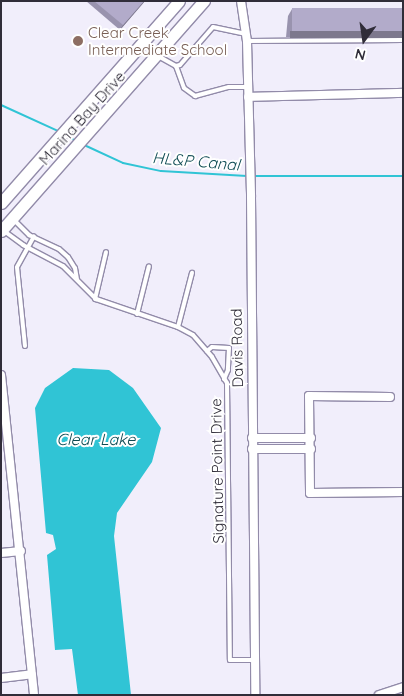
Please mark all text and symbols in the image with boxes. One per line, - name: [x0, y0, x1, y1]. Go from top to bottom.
- north arrow: [339, 15, 389, 65]
- place label: Clear Creek Intermediate School: [88, 23, 227, 58]
- marker: Clear Creek Intermediate School: [72, 35, 84, 47]
- text: N: [353, 45, 368, 65]
- street label: Marina Bay Drive: [35, 67, 129, 169]
- water label: HL&P Canal: [152, 148, 240, 174]
- street label: Davis Road: [227, 308, 247, 388]
- street label: Signature Point Drive: [207, 398, 227, 544]
- water label: Clear Lake: [57, 429, 135, 449]

